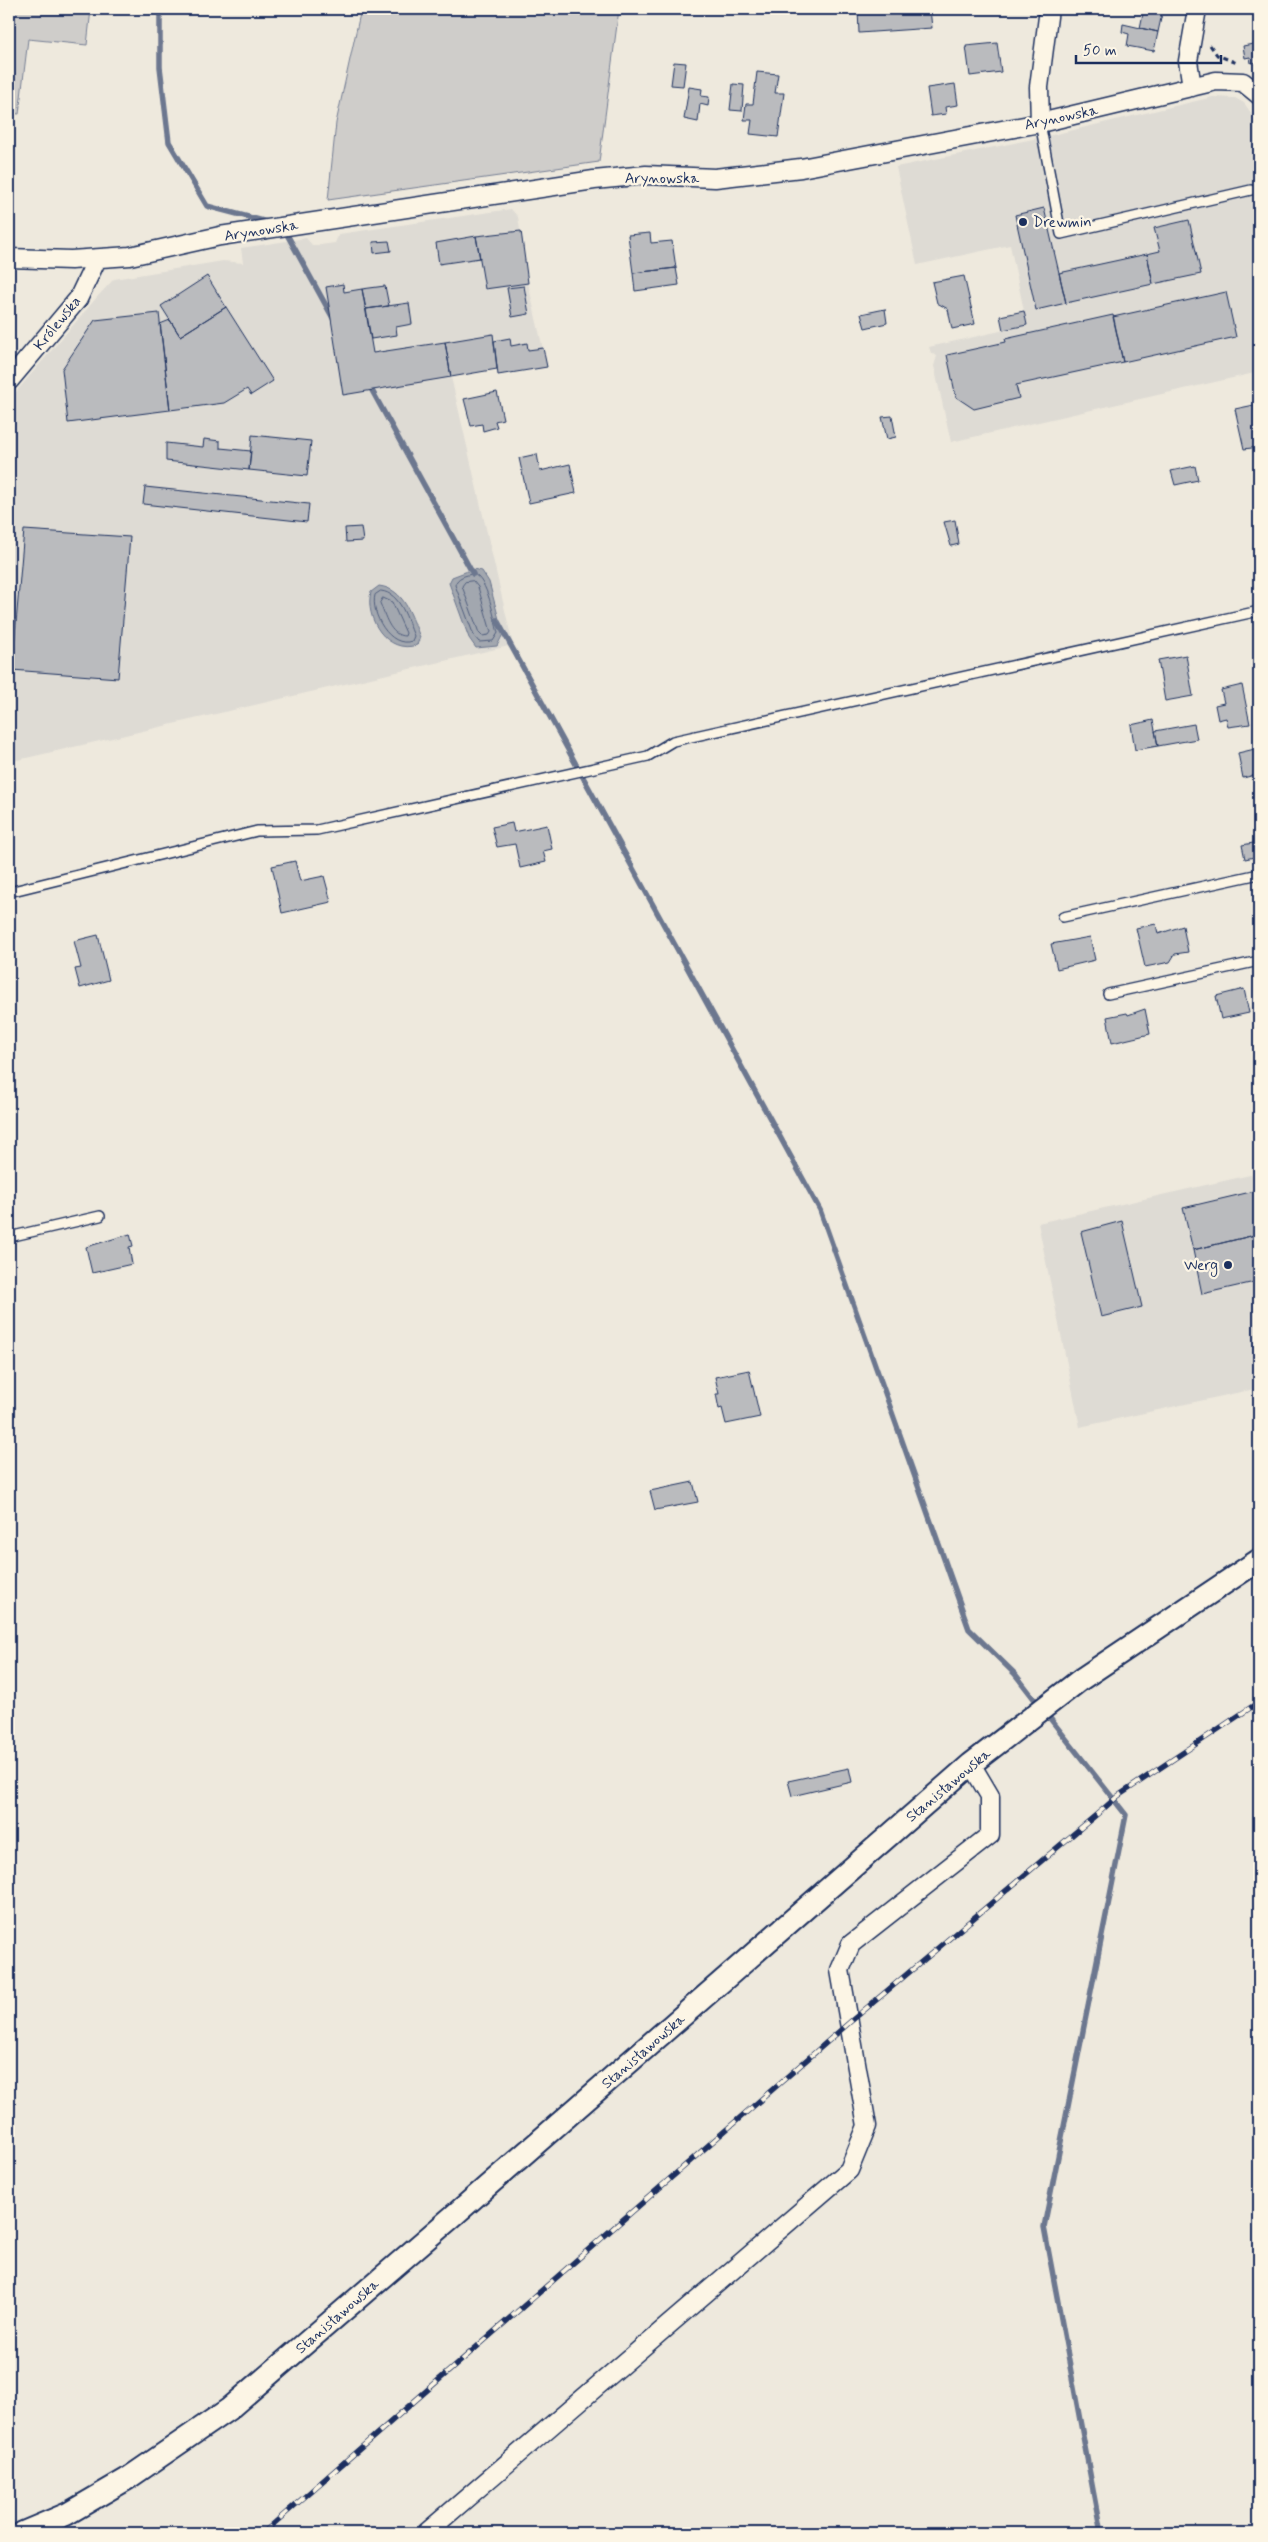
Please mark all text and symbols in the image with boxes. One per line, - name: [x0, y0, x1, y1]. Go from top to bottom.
- scale bar: [1076, 32, 1220, 64]
- text: 50 m: [1083, 41, 1117, 61]
- street label: Arynowska: [1023, 100, 1101, 136]
- street label: Arynowska: [625, 169, 700, 189]
- place label: Drewmin: [1033, 213, 1092, 233]
- street label: Arynowska: [223, 215, 301, 247]
- marker: Drewmin: [1017, 216, 1029, 228]
- street label: Królewska: [30, 292, 86, 355]
- place label: Werg: [1184, 1256, 1218, 1277]
- marker: Werg: [1222, 1259, 1234, 1271]
- street label: Stanisławowska: [902, 1744, 996, 1827]
- street label: Stanisławowska: [598, 2009, 690, 2094]
- street label: Stanisławowska: [292, 2274, 384, 2359]

